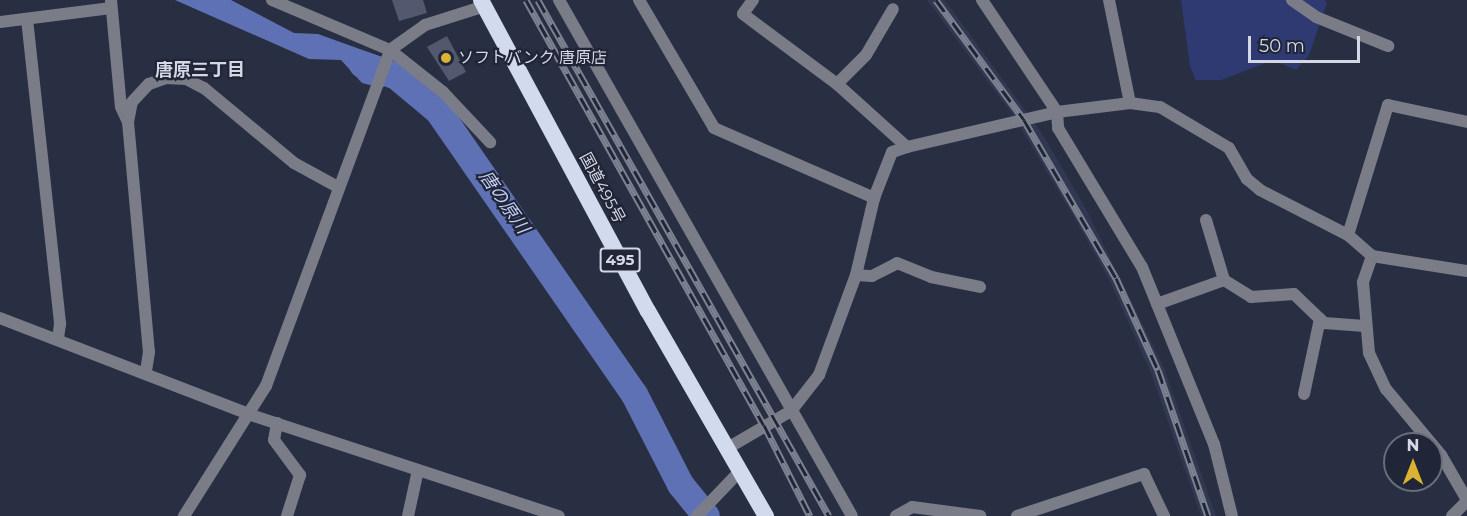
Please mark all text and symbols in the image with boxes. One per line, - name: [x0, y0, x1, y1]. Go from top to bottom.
- scale bar: [1251, 24, 1364, 62]
- text: 50 m: [1259, 35, 1305, 57]
- place label: ソフトバンク 唐原店: [458, 48, 606, 68]
- marker: ソフトバンク 唐原店: [439, 51, 453, 65]
- district label: 唐原三丁目: [155, 59, 245, 81]
- street label: 国道495号: [575, 149, 629, 227]
- water label: 唐の原川: [475, 166, 533, 238]
- road number: 495: [599, 248, 641, 272]
- north arrow: [1383, 432, 1443, 492]
- text: N: [1407, 436, 1419, 455]

